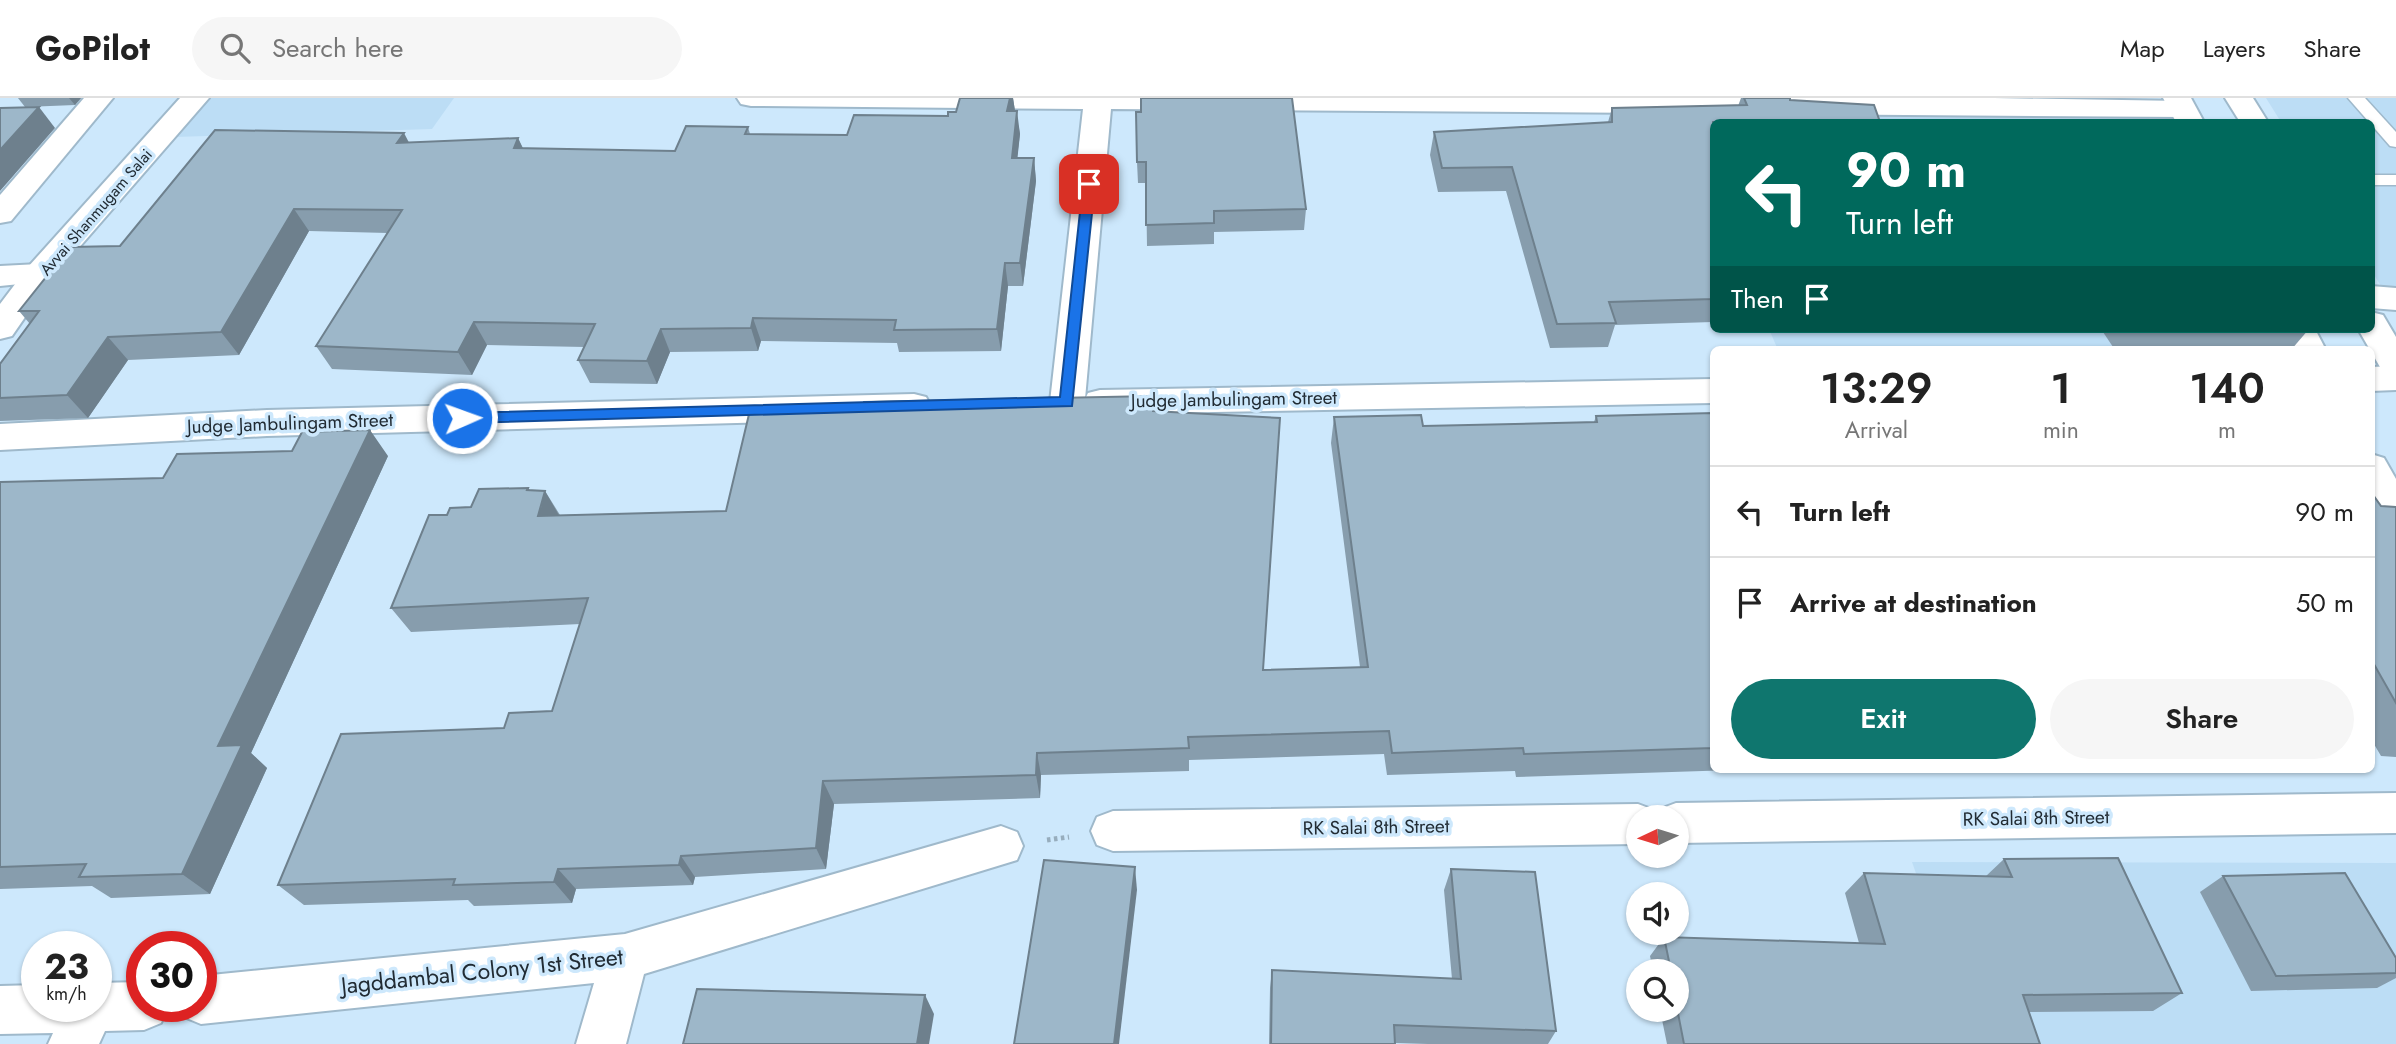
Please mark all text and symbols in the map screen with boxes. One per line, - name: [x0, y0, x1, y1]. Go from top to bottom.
- search box: [192, 17, 682, 80]
- text: GoPilot: [35, 25, 150, 72]
- icon: search: [216, 29, 254, 67]
- text: Search here: [272, 29, 403, 67]
- text: Map: [2120, 31, 2165, 66]
- text: Layers: [2203, 31, 2265, 66]
- text: Share: [2303, 31, 2361, 66]
- text: 90 m: [1846, 135, 1966, 205]
- street label: Avvai Shanmugam Salai: [34, 144, 158, 280]
- icon: left: [1731, 147, 1822, 238]
- pin: [1059, 154, 1119, 214]
- icon: arrive: [1070, 165, 1108, 203]
- text: Turn left: [1846, 200, 1953, 246]
- text: Then: [1731, 280, 1784, 318]
- icon: arrive: [1798, 280, 1836, 318]
- text: 13:29: [1820, 358, 1933, 419]
- text: 1: [2051, 358, 2071, 419]
- text: 140: [2189, 358, 2265, 419]
- position arrow: [425, 381, 499, 455]
- street label: Judge Jambulingam Street: [1128, 384, 1338, 414]
- street label: Judge Jambulingam Street: [184, 406, 394, 440]
- text: Arrival: [1845, 413, 1908, 447]
- text: min: [2043, 413, 2079, 447]
- text: m: [2218, 413, 2236, 447]
- icon: left: [1731, 493, 1769, 531]
- text: Turn left: [1790, 493, 1890, 531]
- text: 90 m: [2295, 493, 2354, 531]
- icon: arrive: [1731, 584, 1769, 622]
- text: Arrive at destination: [1790, 584, 2037, 622]
- text: 50 m: [2296, 584, 2354, 622]
- button: Exit: [1731, 679, 2036, 759]
- button: Share: [2050, 679, 2354, 759]
- street label: RK Salai 8th Street: [1962, 803, 2110, 833]
- north arrow: [1626, 805, 1689, 868]
- map controls: [1626, 805, 1689, 1022]
- street label: RK Salai 8th Street: [1302, 812, 1450, 842]
- button: sound: [1626, 882, 1689, 945]
- speed limit sign: 30: [126, 931, 217, 1022]
- street label: Jagddambal Colony 1st Street: [336, 939, 625, 1003]
- text: 23: [44, 942, 89, 992]
- button: search: [1626, 959, 1689, 1022]
- text: km/h: [46, 981, 87, 1007]

